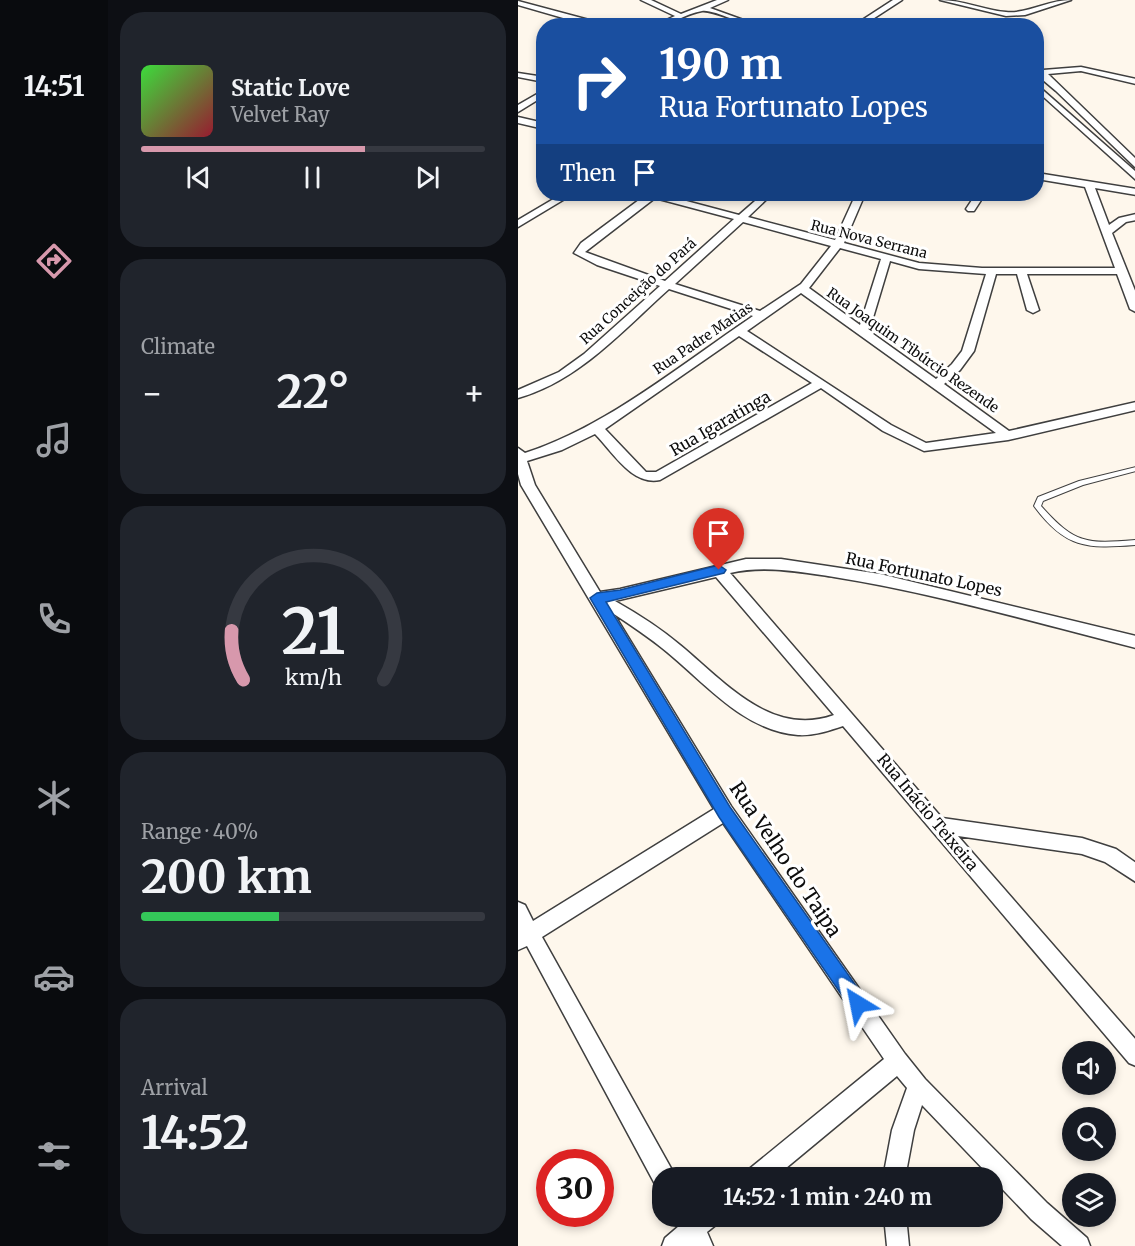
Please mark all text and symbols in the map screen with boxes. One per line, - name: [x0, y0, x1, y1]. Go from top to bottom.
- text: 190 m: [659, 38, 782, 90]
- icon: right: [560, 42, 638, 120]
- text: 14:51: [23, 69, 85, 103]
- text: Static Love: [231, 74, 350, 102]
- text: Rua Fortunato Lopes: [659, 90, 928, 124]
- text: Velvet Ray: [231, 102, 330, 127]
- icon: arrive: [628, 156, 661, 189]
- text: Then: [560, 159, 616, 187]
- icon: previous: [182, 161, 215, 194]
- icon: pause: [296, 161, 329, 194]
- icon: next: [411, 161, 444, 194]
- street label: Rua Nova Serrana: [809, 216, 930, 262]
- street label: Rua Conceição do Pará: [576, 234, 700, 348]
- icon: directions: [33, 240, 75, 282]
- street label: Rua Joaquim Tibúrcio Rezende: [824, 284, 1002, 416]
- street label: Rua Padre Matias: [650, 298, 756, 378]
- text: Climate: [141, 334, 215, 359]
- text: 22°: [277, 364, 349, 420]
- text: −: [141, 373, 163, 414]
- text: +: [463, 373, 485, 414]
- street label: Rua Igaratinga: [666, 386, 774, 460]
- icon: music: [33, 419, 75, 461]
- pin: [693, 508, 744, 570]
- icon: arrive: [702, 517, 735, 550]
- street label: Rua Fortunato Lopes: [844, 548, 1004, 600]
- text: 21: [281, 593, 345, 671]
- icon: phone: [33, 598, 75, 640]
- text: km/h: [285, 664, 341, 691]
- street label: Rua Inácio Teixeira: [873, 749, 983, 875]
- street label: Rua Velho do Taipa: [725, 776, 847, 942]
- icon: climate: [33, 777, 75, 819]
- text: Range · 40%: [141, 819, 258, 844]
- text: 200 km: [141, 849, 312, 905]
- icon: car: [33, 956, 75, 998]
- position arrow: [826, 972, 890, 1036]
- map controls: [1062, 1041, 1116, 1227]
- button: sound: [1062, 1041, 1116, 1095]
- text: Arrival: [141, 1075, 208, 1100]
- text: 14:52: [141, 1105, 249, 1161]
- button: search: [1062, 1107, 1116, 1161]
- icon: filters: [33, 1135, 75, 1177]
- speed limit sign: 30: [536, 1149, 614, 1227]
- button: layers: [1062, 1173, 1116, 1227]
- text: 14:52 · 1 min · 240 m: [723, 1183, 932, 1211]

